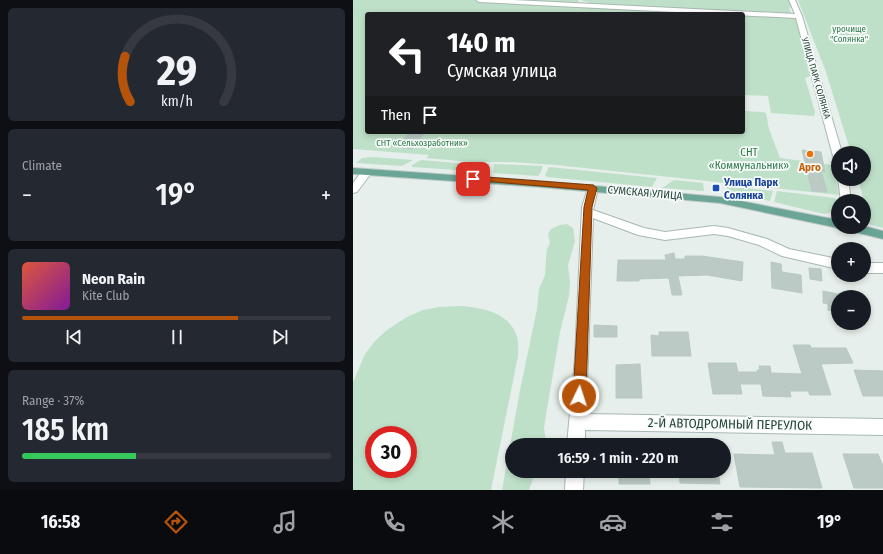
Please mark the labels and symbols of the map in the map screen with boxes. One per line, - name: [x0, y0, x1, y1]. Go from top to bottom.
- park label: урочище "Солянка": [830, 24, 868, 44]
- street label: УЛИЦА ПАРК СОЛЯНКА: [799, 35, 832, 120]
- park label: СНТ «Сельхозработник»: [376, 138, 468, 148]
- park label: СНТ «Коммунальник»: [709, 146, 789, 172]
- marker: Арго: [805, 149, 815, 159]
- place label: Арго: [798, 161, 821, 174]
- pin: [456, 162, 490, 196]
- place label: Улица Парк Солянка: [723, 176, 779, 202]
- street label: СУМСКАЯ УЛИЦА: [607, 183, 683, 203]
- marker: Улица Парк Солянка: [711, 183, 721, 193]
- position arrow: [558, 375, 600, 417]
- street label: 2-Й АВТОДРОМНЫЙ ПЕРЕУЛОК: [648, 415, 812, 433]
- speed limit sign: 30: [365, 426, 417, 478]

